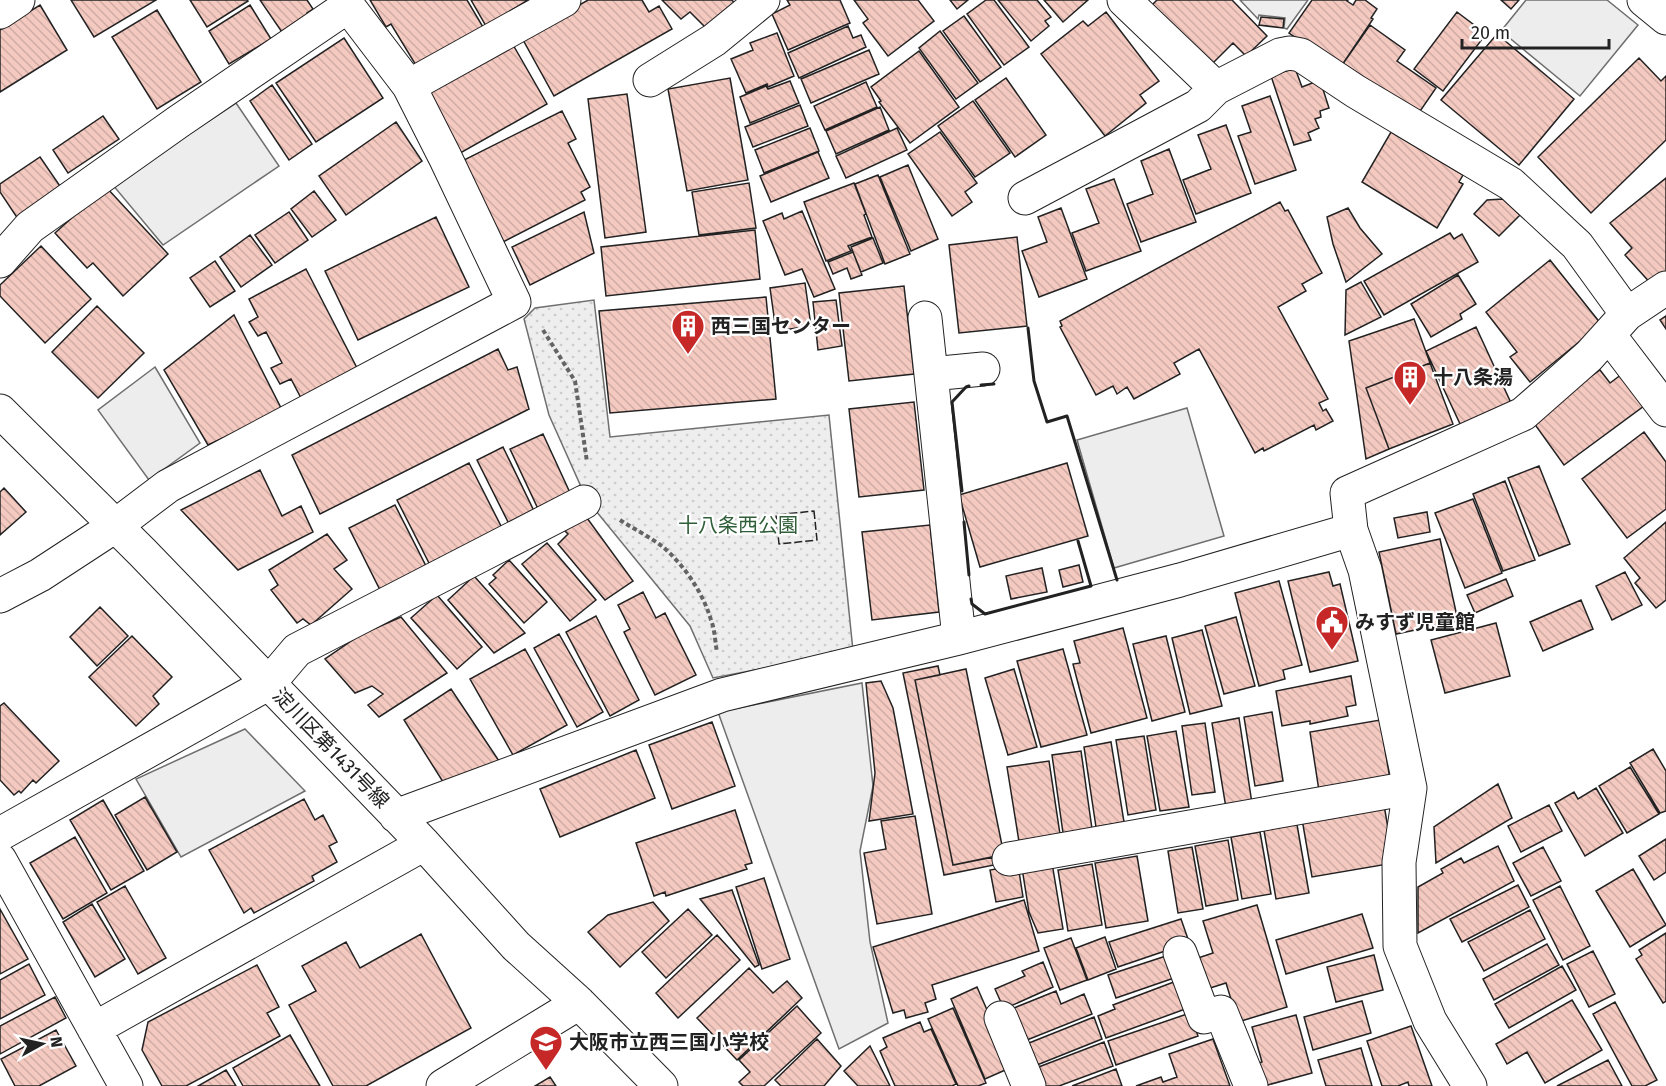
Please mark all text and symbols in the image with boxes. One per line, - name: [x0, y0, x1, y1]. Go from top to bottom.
- scale bar: [1462, 12, 1609, 50]
- text: 20 m: [1471, 22, 1510, 44]
- building icon: 西三国センター: [670, 308, 706, 355]
- place label: 西三国センター: [711, 314, 851, 338]
- building icon: 十八条湯: [1392, 359, 1428, 406]
- place label: 十八条湯: [1433, 365, 1513, 389]
- park label: 十八条西公園: [678, 513, 798, 537]
- public building icon: みすず児童館: [1314, 604, 1350, 651]
- place label: みすず児童館: [1355, 610, 1475, 634]
- street label: 淀川区第1431号線: [268, 683, 394, 813]
- north arrow: [12, 1014, 72, 1074]
- school or university icon: 大阪市立西三国小学校: [528, 1024, 564, 1071]
- place label: 大阪市立西三国小学校: [569, 1030, 769, 1054]
- text: N: [46, 1035, 67, 1049]

